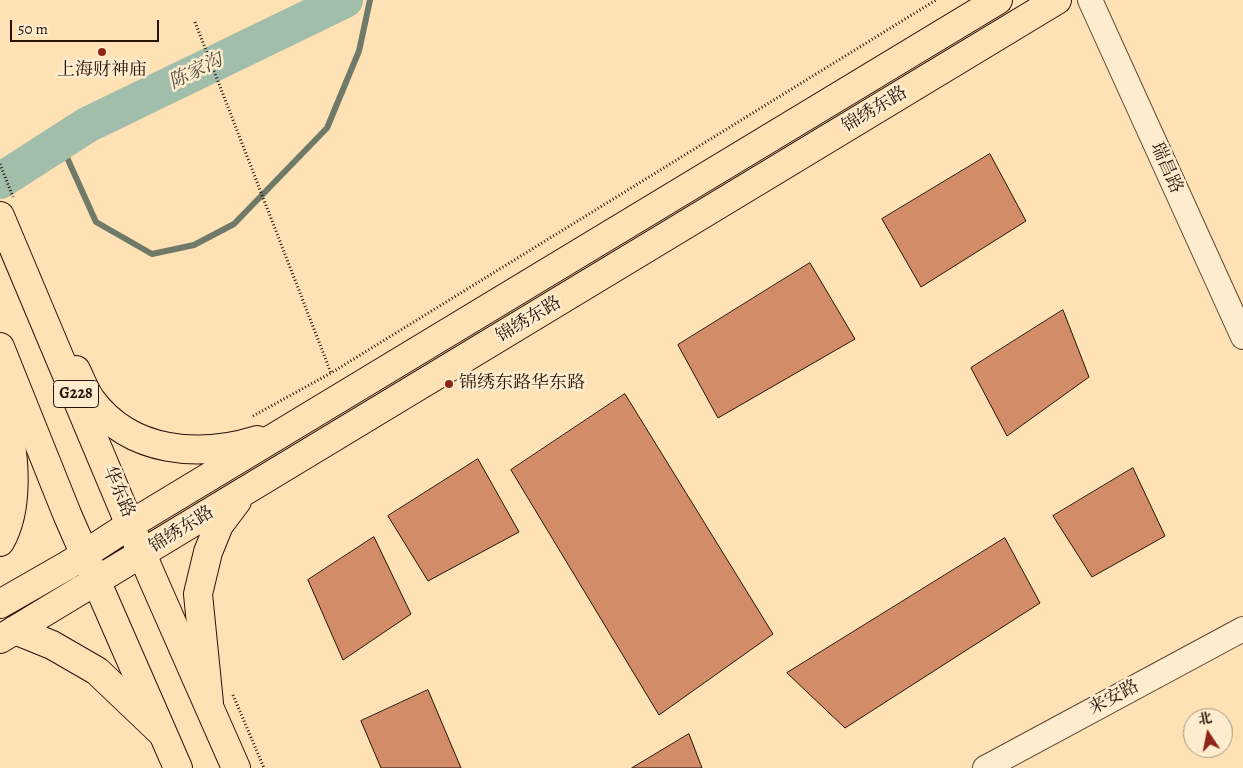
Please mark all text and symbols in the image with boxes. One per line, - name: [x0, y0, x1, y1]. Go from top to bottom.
- scale bar: [12, 10, 161, 42]
- text: 50 m: [18, 19, 48, 39]
- marker: 上海财神庙: [96, 46, 108, 58]
- water label: 陈家沟: [165, 49, 227, 95]
- place label: 上海财神庙: [57, 60, 147, 82]
- street label: 锦绣东路: [839, 82, 911, 138]
- street label: 瑞昌路: [1145, 139, 1187, 197]
- street label: 锦绣东路: [493, 292, 565, 348]
- place label: 锦绣东路华东路: [459, 373, 585, 395]
- marker: 锦绣东路华东路: [443, 378, 455, 390]
- road number: G228: [54, 380, 98, 408]
- street label: 华东路: [98, 463, 138, 521]
- street label: 锦绣东路: [146, 502, 218, 558]
- street label: 来安路: [1085, 676, 1143, 720]
- north arrow: [1183, 708, 1233, 758]
- text: 北: [1197, 708, 1214, 729]

